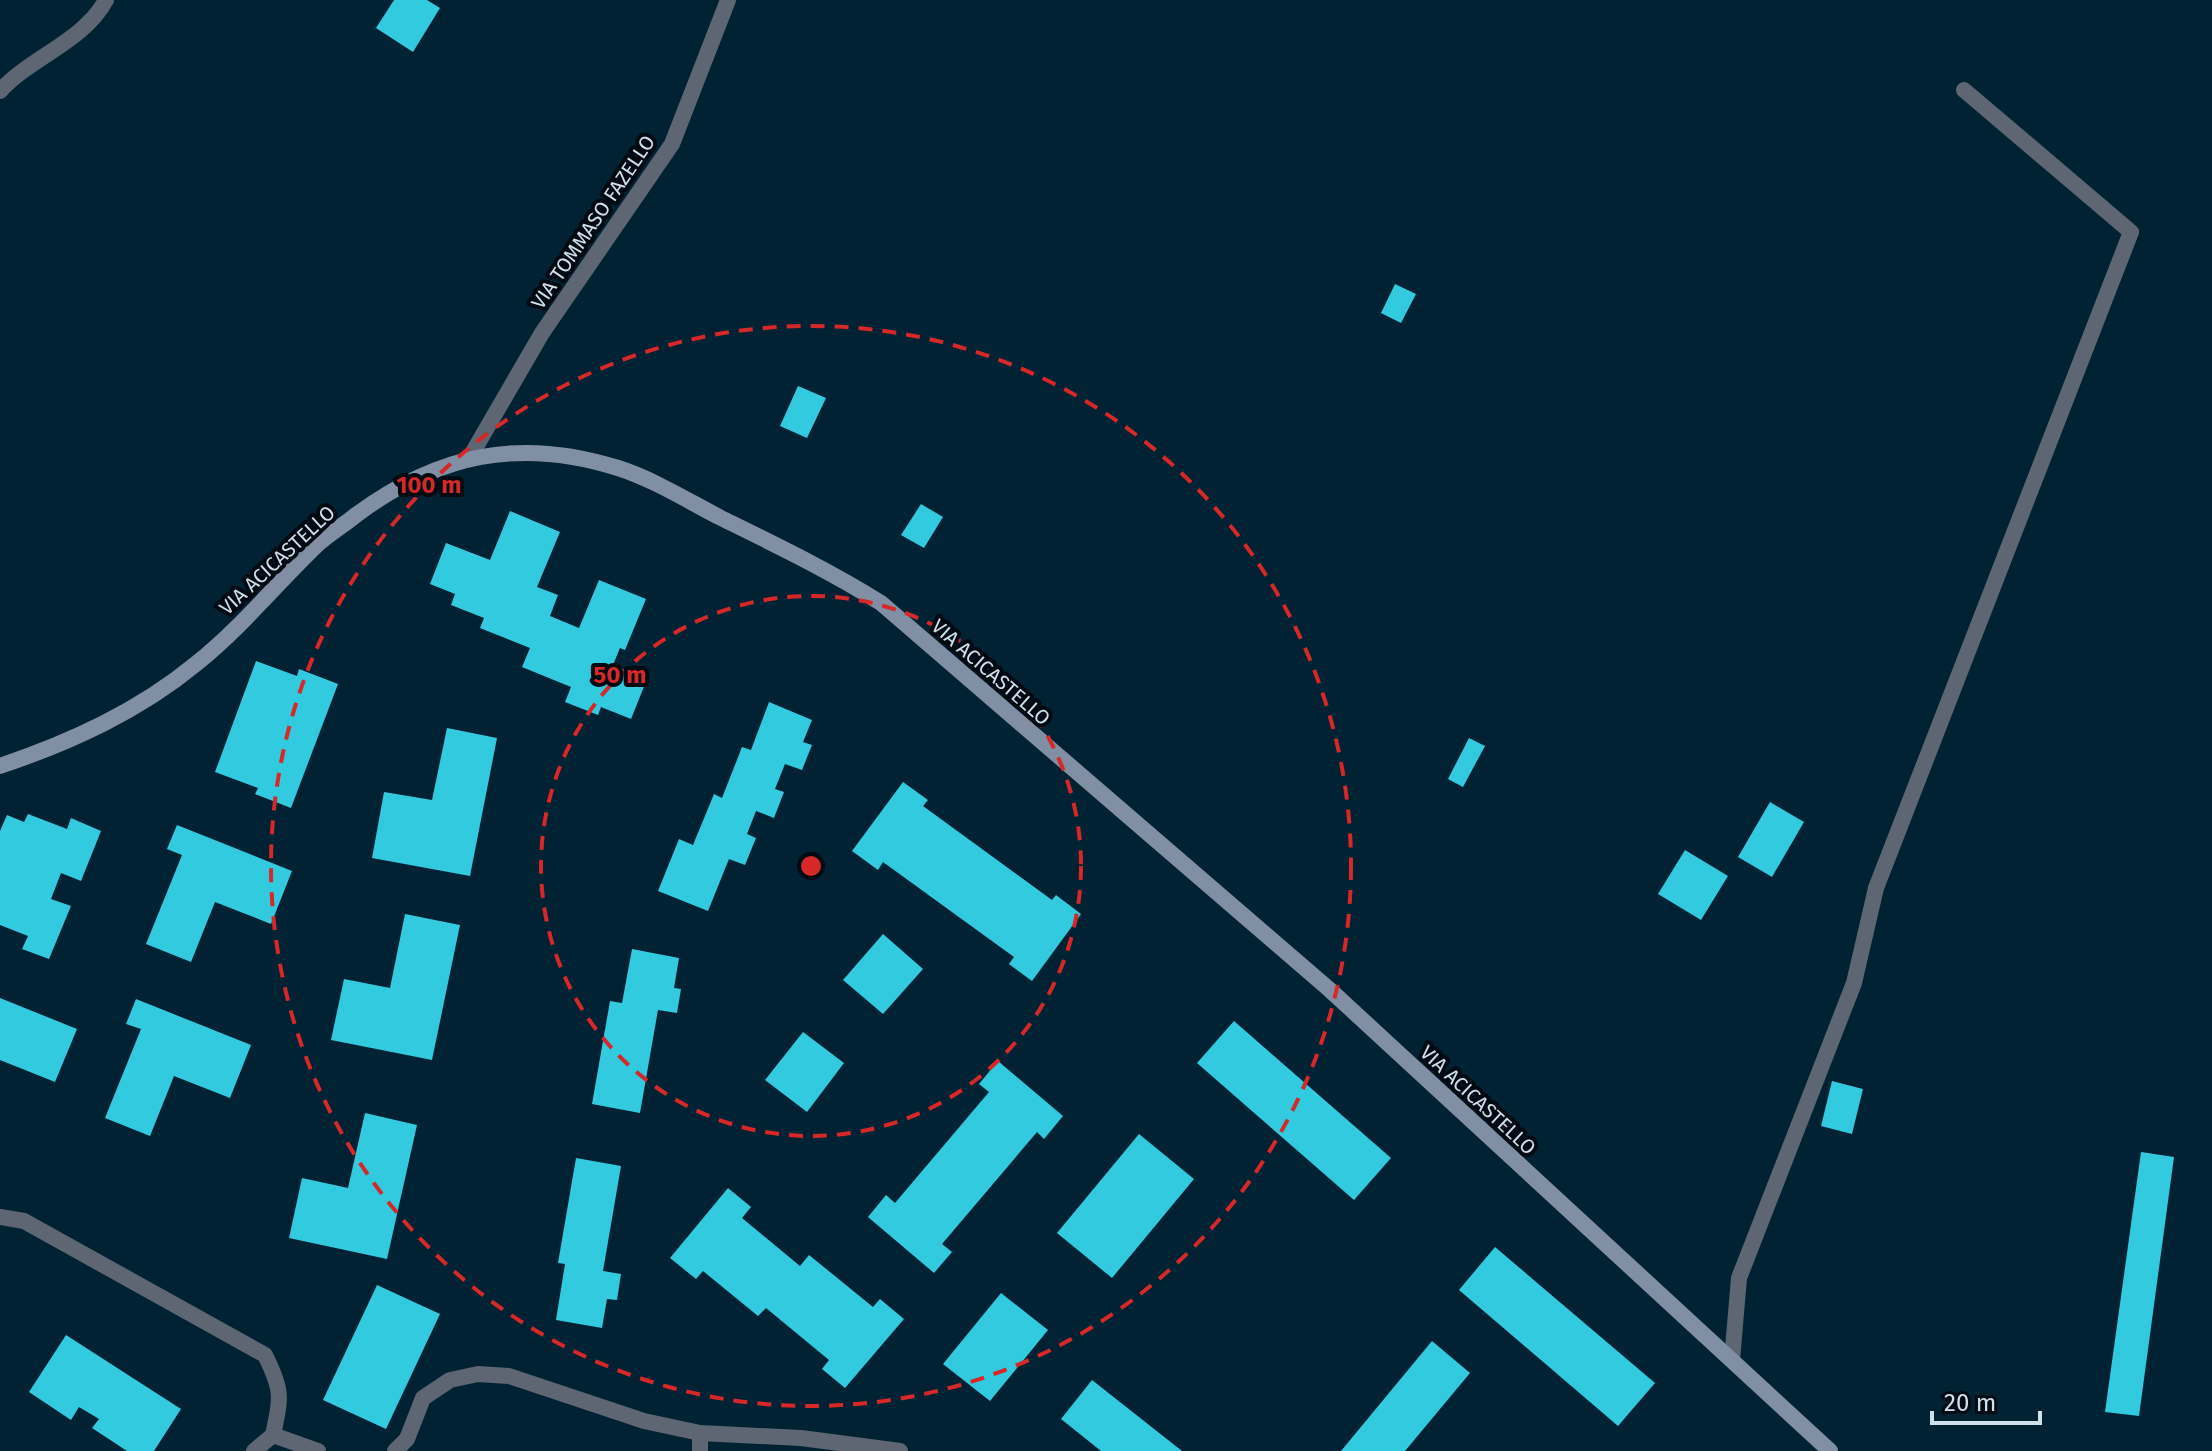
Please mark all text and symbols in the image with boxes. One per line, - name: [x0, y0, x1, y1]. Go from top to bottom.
- street label: VIA TOMMASO FAZELLO: [526, 131, 660, 313]
- text: 100 m: [396, 471, 462, 499]
- street label: VIA ACICASTELLO: [214, 500, 340, 620]
- street label: VIA ACICASTELLO: [927, 614, 1055, 730]
- text: 50 m: [594, 661, 646, 689]
- centre of rings: [797, 852, 825, 880]
- street label: VIA ACICASTELLO: [1415, 1040, 1541, 1160]
- scale bar: [1932, 1375, 2040, 1425]
- text: 20 m: [1944, 1389, 1996, 1417]

